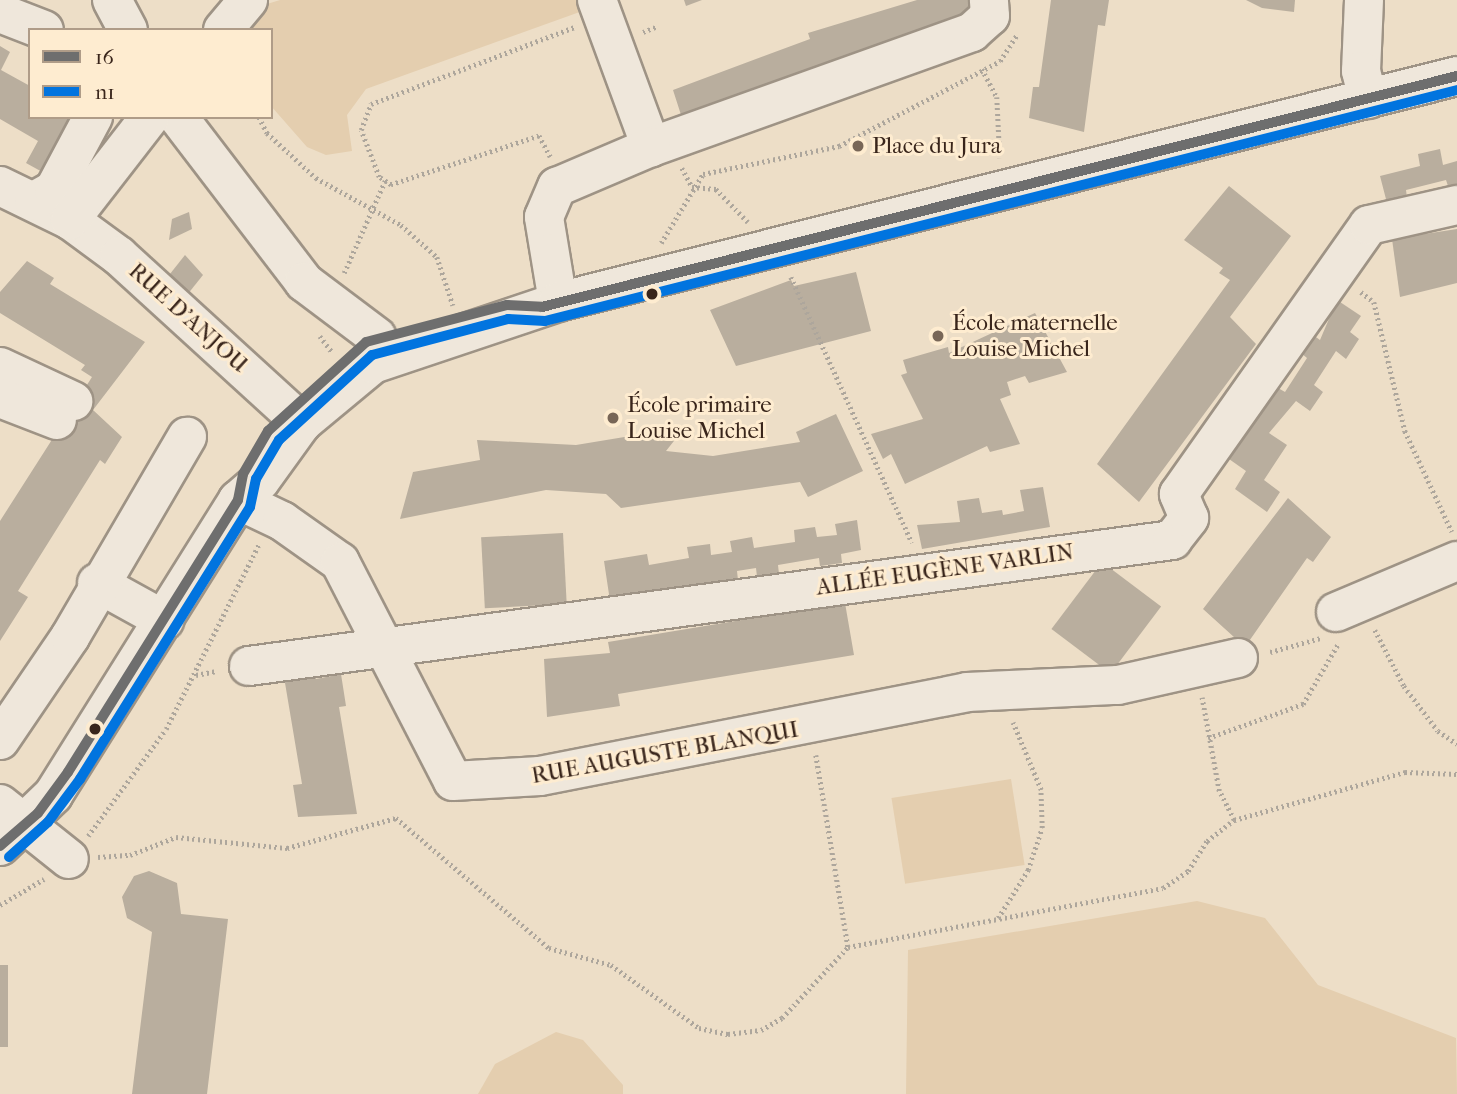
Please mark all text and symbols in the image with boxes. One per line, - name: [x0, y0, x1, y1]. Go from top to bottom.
- legend: [28, 28, 273, 119]
- text: 16: [95, 45, 114, 69]
- text: n1: [95, 80, 115, 104]
- place label: Place du Jura: [872, 132, 1001, 160]
- marker: Place du Jura: [850, 138, 866, 154]
- street label: RUE D'ANJOU: [123, 257, 253, 379]
- unlabelled marker: [645, 287, 659, 301]
- place label: École maternelle Louise Michel: [952, 309, 1118, 363]
- marker: École maternelle Louise Michel: [930, 328, 946, 344]
- place label: École primaire Louise Michel: [627, 391, 772, 445]
- marker: École primaire Louise Michel: [605, 410, 621, 426]
- street label: ALLÉE EUGÈNE VARLIN: [815, 538, 1075, 602]
- street label: RUE AUGUSTE BLANQUI: [529, 716, 801, 790]
- unlabelled marker: [88, 722, 102, 736]

